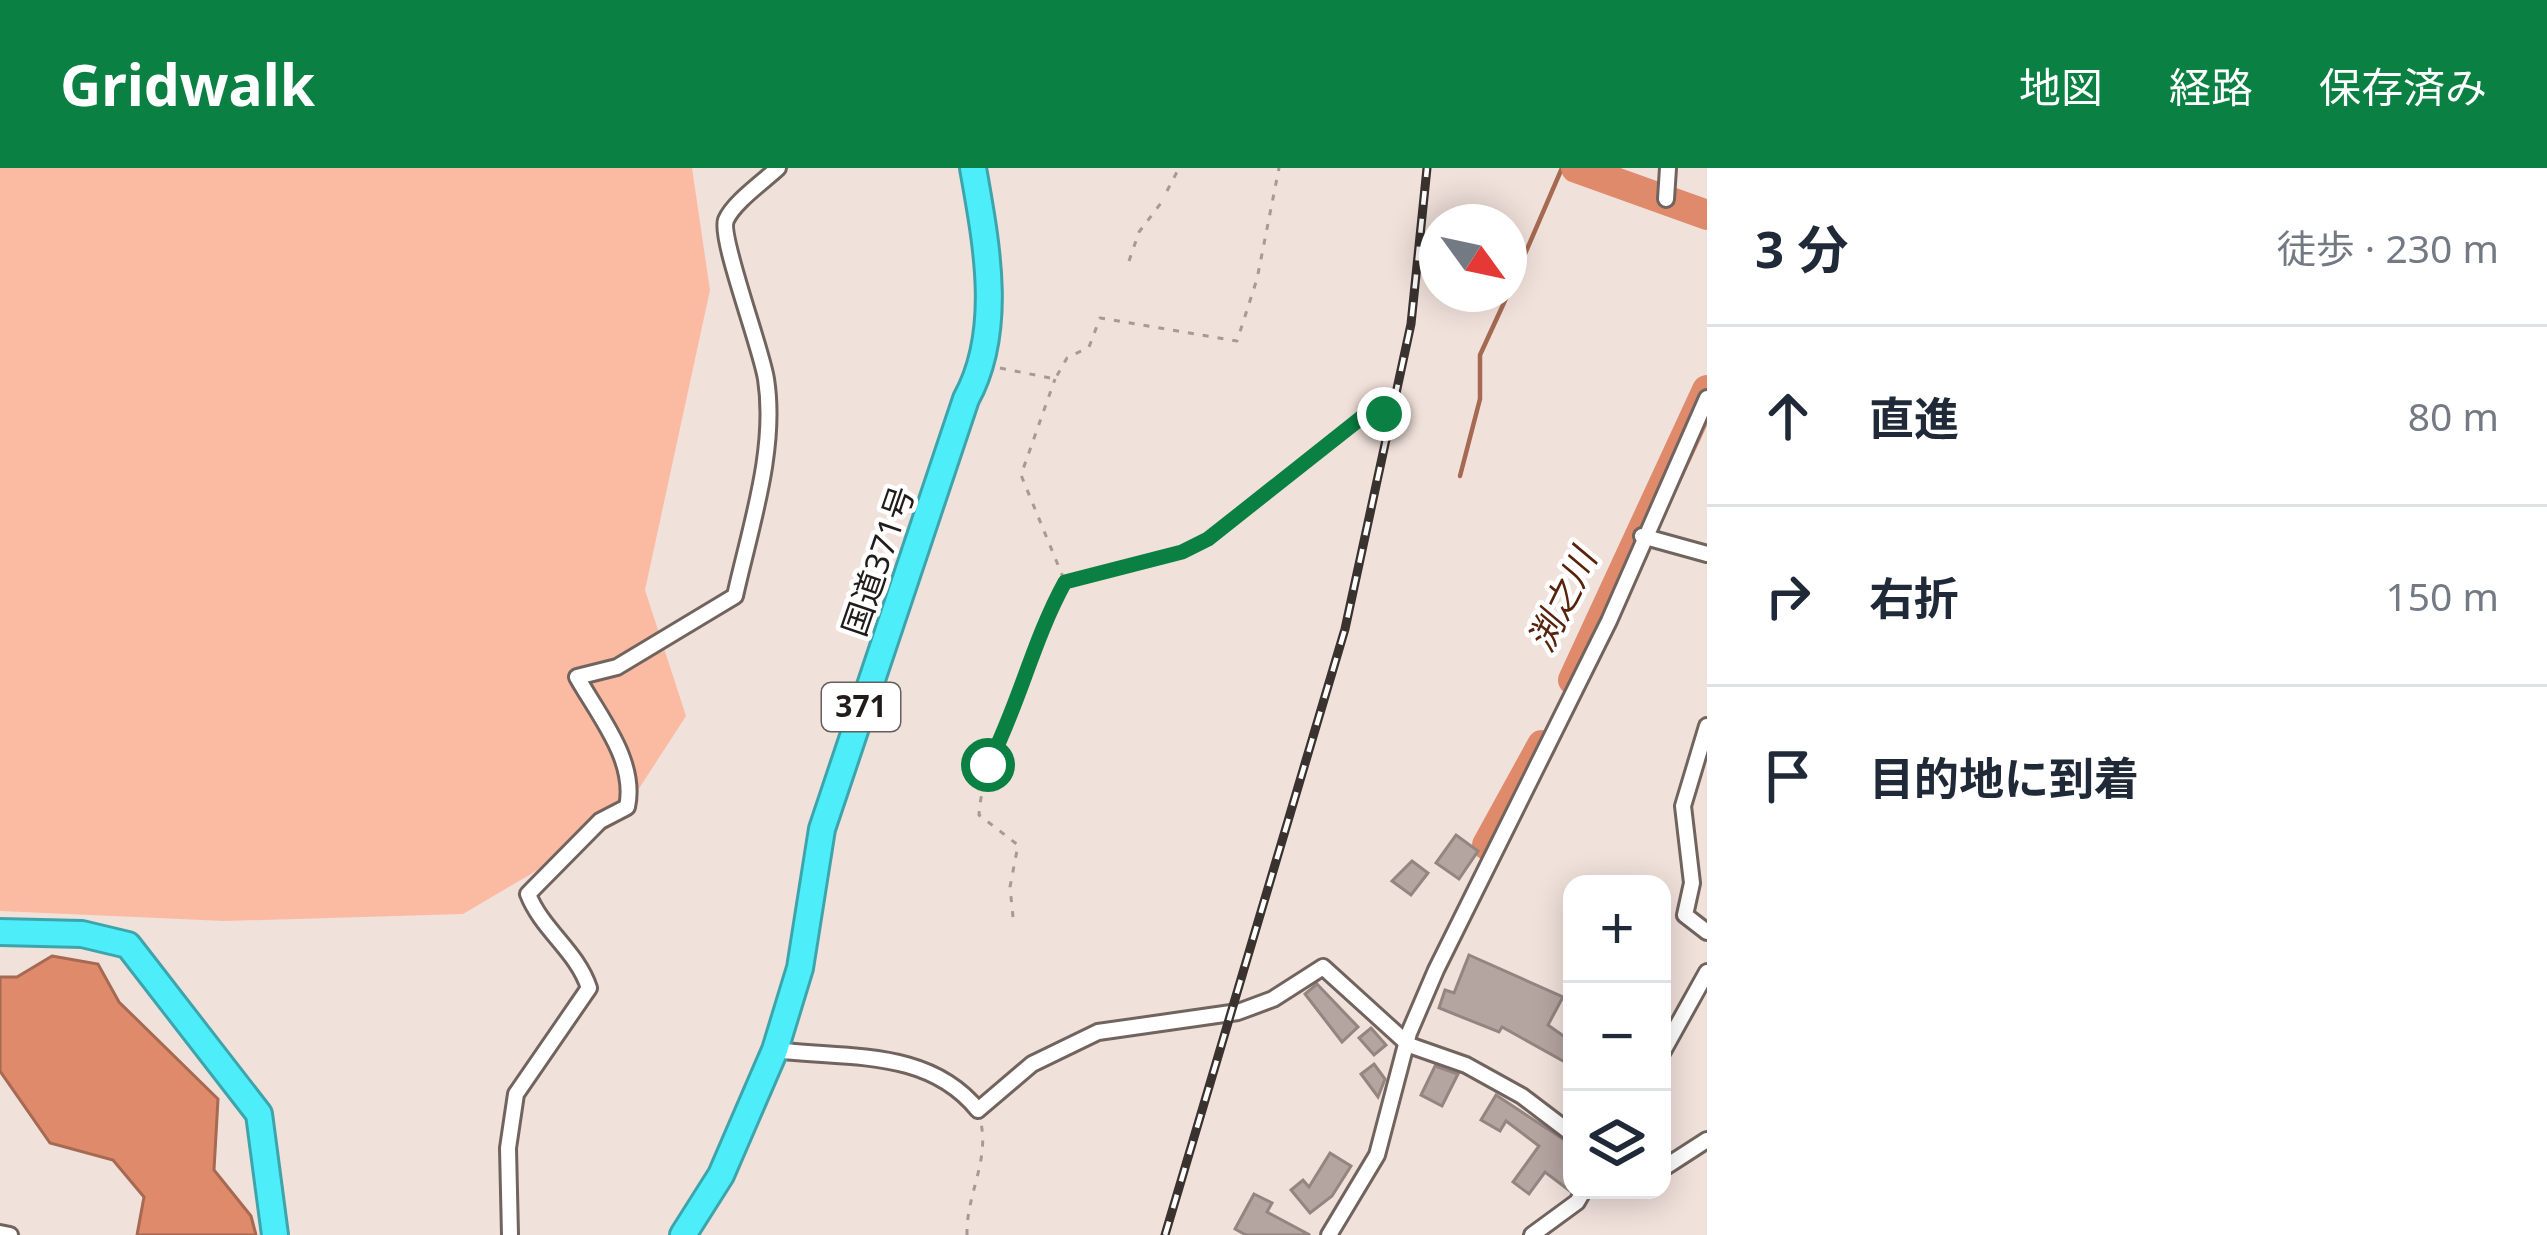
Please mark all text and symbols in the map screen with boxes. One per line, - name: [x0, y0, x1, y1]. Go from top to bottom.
- text: Gridwalk: [60, 45, 315, 123]
- text: 地図: [2019, 58, 2103, 115]
- text: 経路: [2169, 58, 2253, 115]
- text: 保存済み: [2319, 58, 2487, 115]
- north arrow: [1419, 204, 1527, 312]
- text: 3 分: [1755, 213, 1848, 283]
- text: 徒歩 · 230 m: [2277, 221, 2499, 274]
- icon: ahead: [1755, 383, 1821, 449]
- route end: [1357, 387, 1411, 441]
- text: 直進: [1869, 387, 1959, 448]
- text: 80 m: [2408, 389, 2499, 442]
- street label: 国道371号: [831, 480, 924, 642]
- water label: 渕之川: [1516, 537, 1609, 659]
- icon: right: [1755, 563, 1821, 629]
- text: 右折: [1869, 567, 1959, 628]
- text: 150 m: [2385, 569, 2499, 622]
- road number: 371: [822, 683, 900, 731]
- route start: [961, 738, 1015, 792]
- icon: arrive: [1755, 743, 1821, 809]
- text: 目的地に到着: [1869, 747, 2139, 808]
- map controls: [1563, 875, 1671, 1199]
- button: +: [1563, 875, 1671, 983]
- button: −: [1563, 983, 1671, 1091]
- button: layers: [1563, 1091, 1671, 1199]

